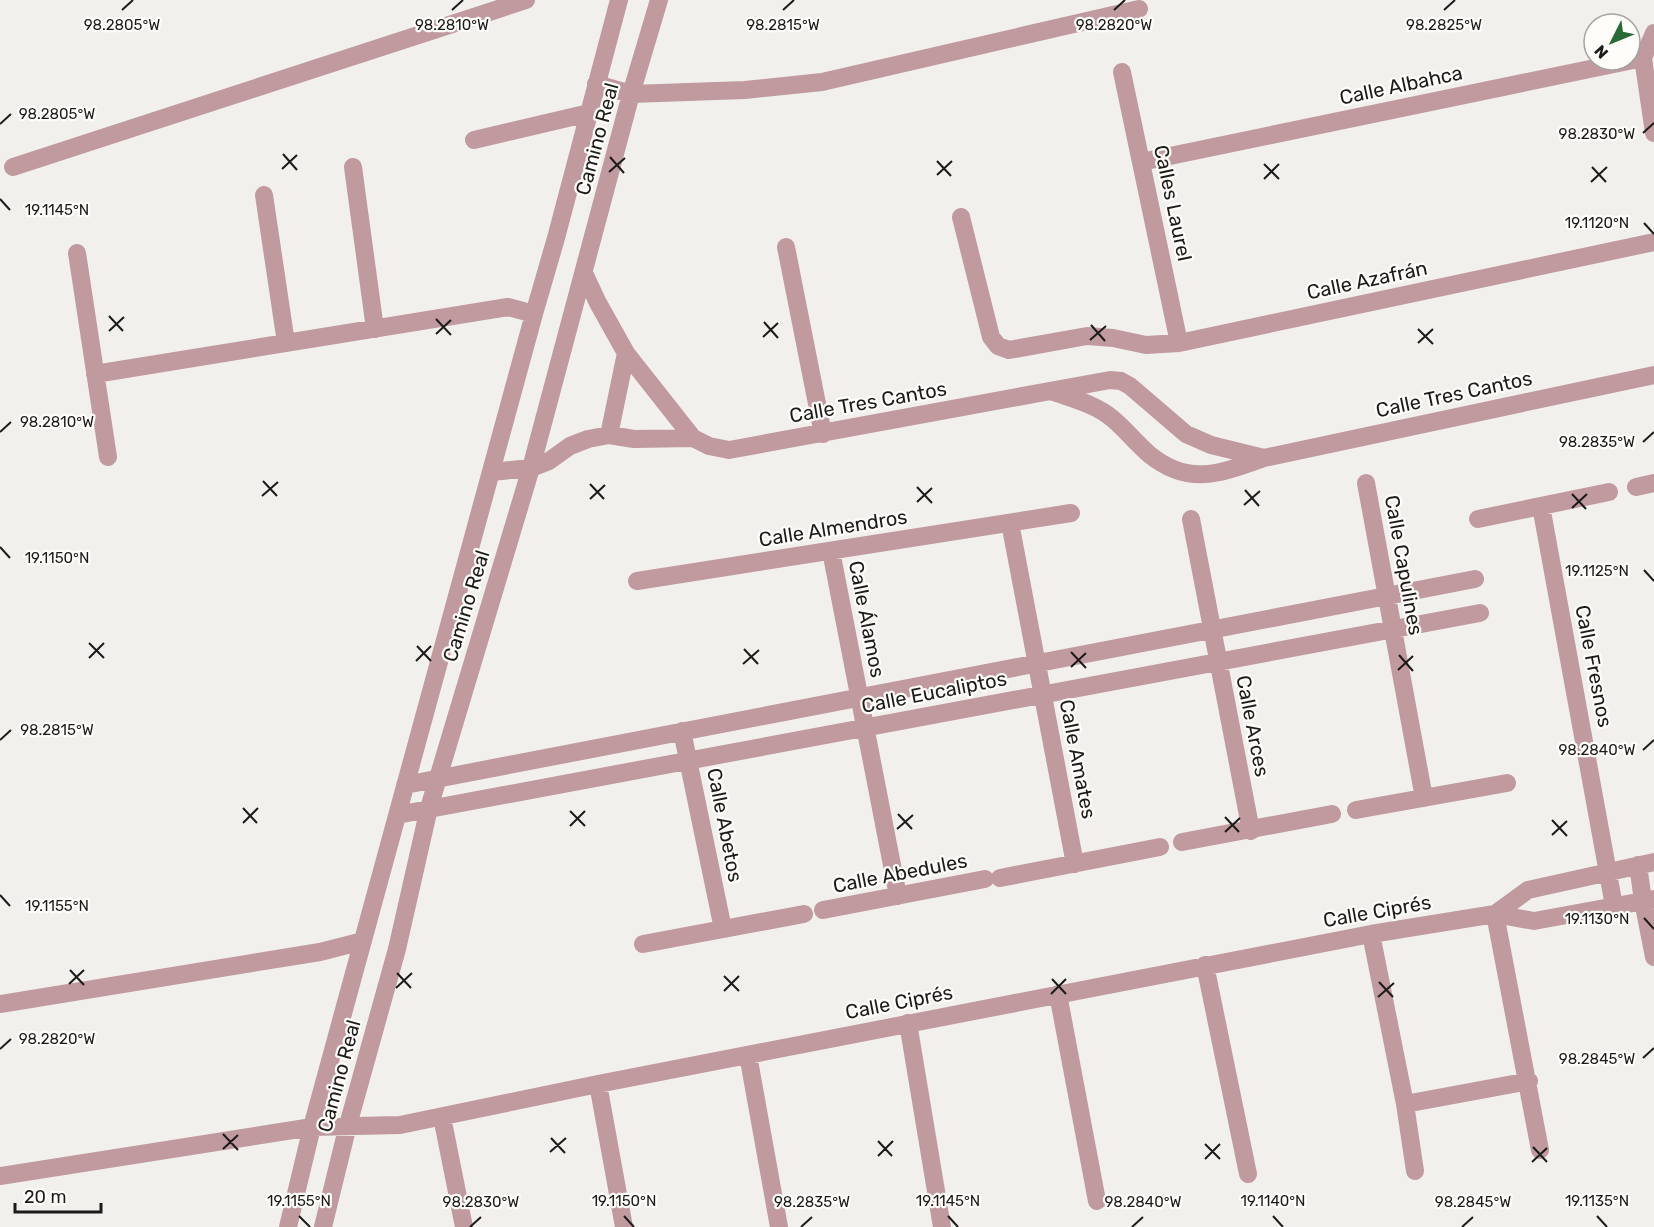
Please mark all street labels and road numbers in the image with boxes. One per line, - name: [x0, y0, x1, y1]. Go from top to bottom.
- street label: Calle Albahca: [1337, 60, 1465, 110]
- street label: Camino Real: [570, 80, 624, 198]
- street label: Calles Laurel: [1149, 143, 1197, 263]
- street label: Calle Azafrán: [1305, 256, 1429, 304]
- street label: Calle Tres Cantos: [1374, 366, 1534, 422]
- street label: Calle Tres Cantos: [788, 376, 948, 428]
- street label: Calle Capulines: [1380, 493, 1428, 637]
- street label: Calle Almendros: [757, 504, 909, 552]
- street label: Camino Real: [438, 547, 494, 665]
- street label: Calle Álamos: [844, 559, 890, 679]
- street label: Calle Fresnos: [1570, 603, 1618, 729]
- street label: Calle Eucaliptos: [859, 666, 1009, 718]
- street label: Calle Arces: [1231, 673, 1275, 779]
- street label: Calle Amates: [1055, 697, 1101, 821]
- street label: Calle Abetos: [702, 766, 748, 884]
- street label: Calle Abedules: [831, 848, 969, 898]
- street label: Calle Ciprés: [1321, 890, 1433, 932]
- street label: Calle Ciprés: [843, 980, 955, 1024]
- street label: Camino Real: [312, 1017, 366, 1135]

